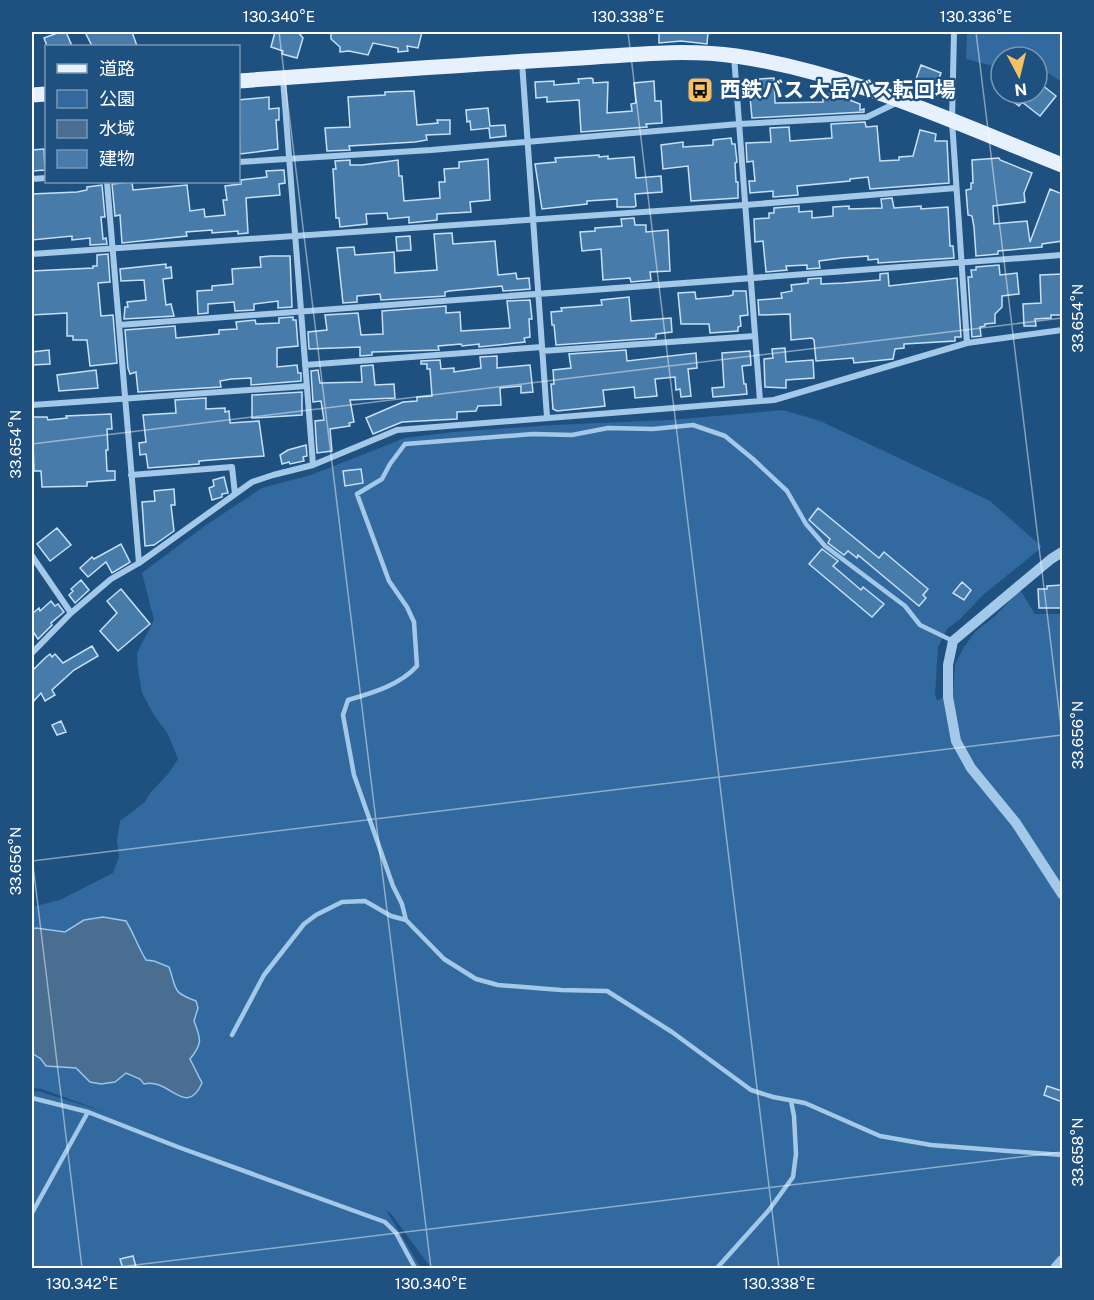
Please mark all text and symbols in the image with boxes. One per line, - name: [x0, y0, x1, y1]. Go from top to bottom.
- text: 130.340°E: [243, 8, 315, 25]
- text: 130.338°E: [592, 8, 664, 25]
- text: 130.336°E: [940, 8, 1012, 25]
- legend: [45, 45, 240, 183]
- north arrow: [989, 45, 1049, 105]
- text: 道路: [99, 58, 135, 79]
- bus stop icon: 西鉄バス 大岳バス転回場: [685, 75, 715, 105]
- place label: 西鉄バス 大岳バス転回場: [720, 77, 956, 102]
- text: N: [1013, 79, 1028, 100]
- text: 公園: [99, 88, 135, 109]
- text: 水域: [99, 118, 135, 139]
- text: 建物: [99, 148, 135, 169]
- text: 33.654°N: [1069, 284, 1086, 352]
- text: 33.654°N: [7, 410, 24, 478]
- text: 33.656°N: [1069, 701, 1086, 769]
- text: 33.656°N: [7, 827, 24, 895]
- text: 33.658°N: [1069, 1117, 1086, 1187]
- text: 130.342°E: [46, 1275, 118, 1292]
- text: 130.340°E: [395, 1275, 467, 1292]
- text: 130.338°E: [743, 1275, 815, 1292]

